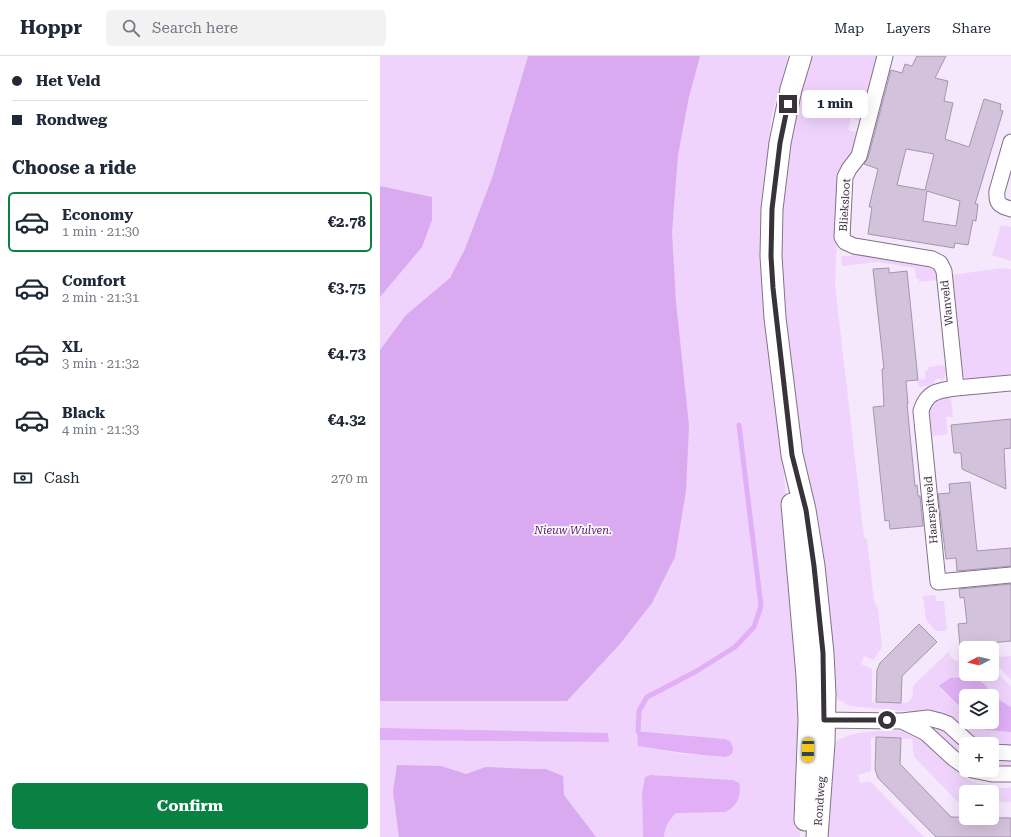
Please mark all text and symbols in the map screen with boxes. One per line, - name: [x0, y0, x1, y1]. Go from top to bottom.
- search box: [106, 10, 386, 46]
- text: Hoppr: [20, 16, 82, 39]
- icon: search: [120, 17, 142, 39]
- text: Search here: [152, 19, 238, 37]
- text: Map: [834, 20, 864, 36]
- text: Layers: [886, 20, 930, 36]
- text: Share: [952, 20, 991, 36]
- text: Het Veld: [36, 72, 100, 90]
- callout: 1 min: [802, 90, 868, 118]
- route end: [779, 95, 797, 113]
- text: 1 min: [817, 96, 853, 111]
- text: Rondweg: [36, 111, 107, 129]
- text: Choose a ride: [12, 157, 136, 178]
- street label: Blieksloot: [837, 178, 853, 232]
- icon: car: [14, 204, 50, 240]
- text: Economy: [62, 206, 133, 224]
- text: €2.78: [328, 213, 366, 231]
- text: 1 min · 21:30: [62, 224, 139, 239]
- icon: car: [14, 270, 50, 306]
- text: Comfort: [62, 272, 126, 290]
- text: €3.75: [328, 279, 366, 297]
- street label: Wanveld: [938, 279, 956, 327]
- text: 2 min · 21:31: [62, 290, 139, 305]
- icon: car: [14, 336, 50, 372]
- text: XL: [62, 338, 83, 356]
- text: €4.73: [328, 345, 366, 363]
- text: 3 min · 21:32: [62, 356, 139, 371]
- icon: car: [14, 402, 50, 438]
- text: Black: [62, 404, 105, 422]
- text: €4.32: [328, 411, 366, 429]
- text: 4 min · 21:33: [62, 422, 139, 437]
- icon: cash: [12, 467, 34, 489]
- text: Cash: [44, 469, 80, 487]
- text: 270 m: [331, 471, 368, 486]
- street label: Haarspitveld: [922, 476, 940, 544]
- park label: Nieuw Wulven.: [533, 524, 612, 537]
- north arrow: [959, 641, 999, 681]
- map controls: [959, 641, 999, 825]
- button: layers: [959, 689, 999, 729]
- route start: [878, 711, 896, 729]
- button: +: [959, 737, 999, 777]
- car: [802, 738, 814, 762]
- street label: Rondweg: [812, 775, 828, 826]
- button: Confirm: [12, 783, 368, 829]
- button: −: [959, 785, 999, 825]

